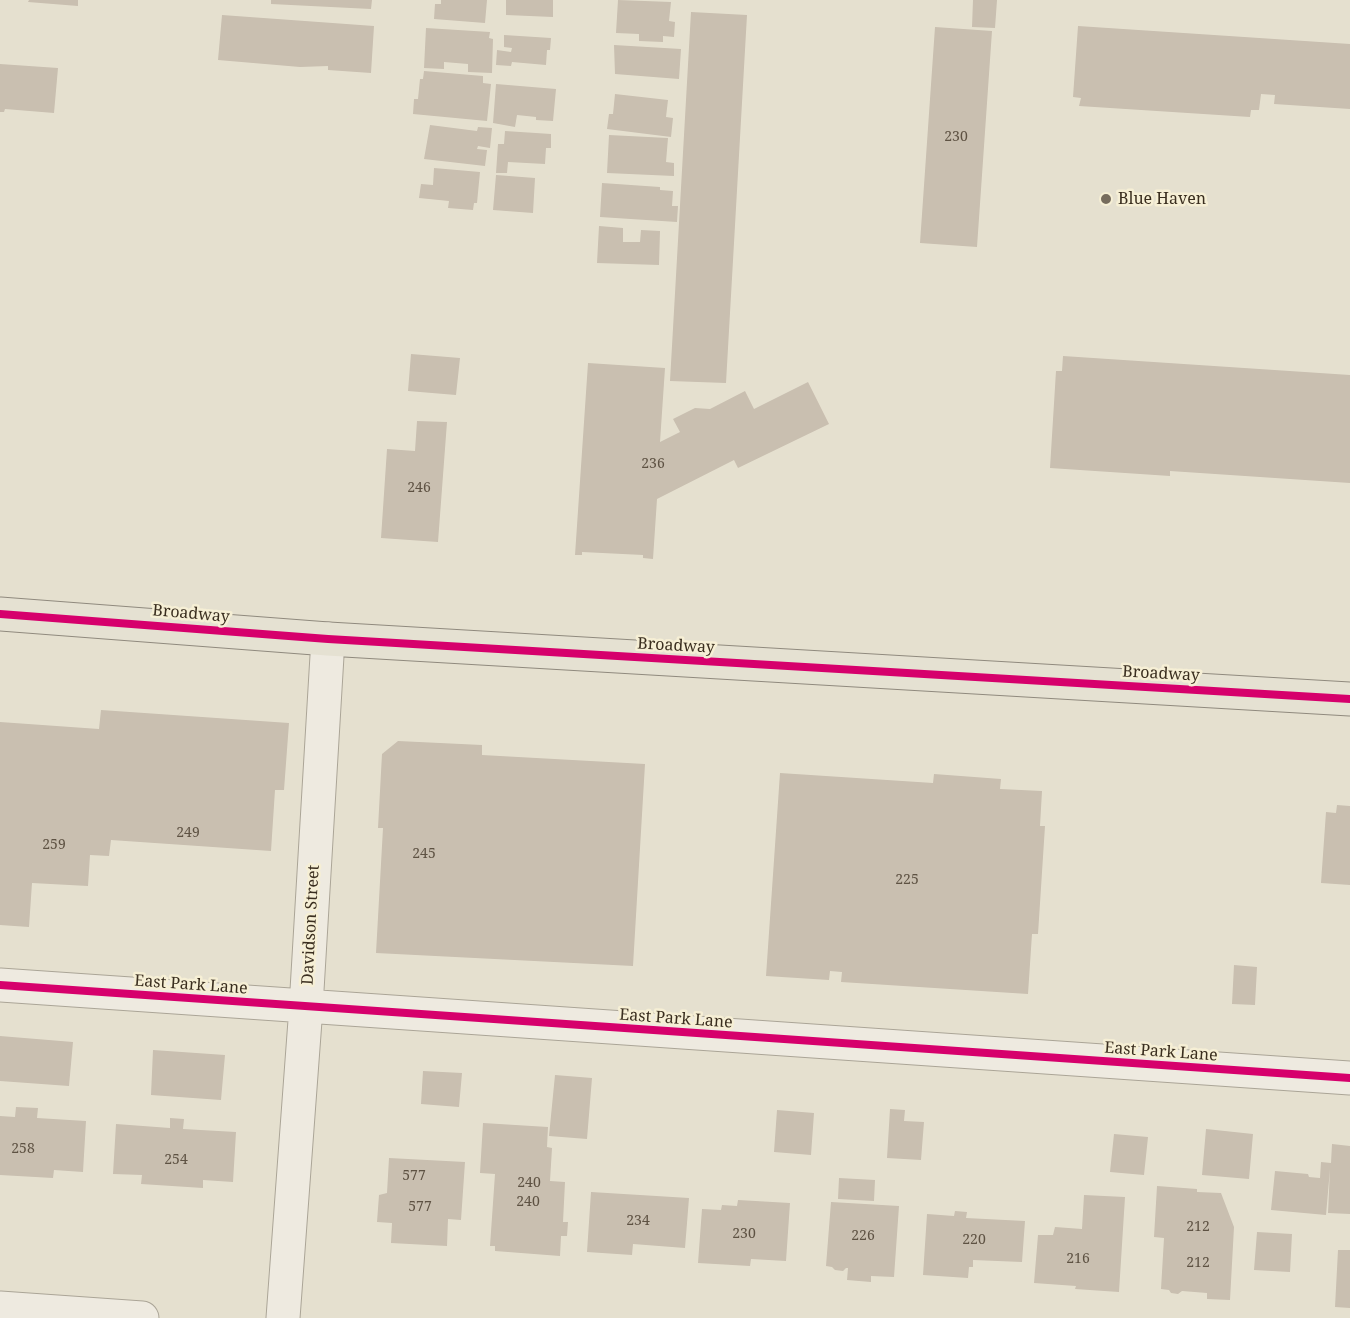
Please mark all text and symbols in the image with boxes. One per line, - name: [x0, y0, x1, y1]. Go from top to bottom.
- house number: 230: [944, 129, 968, 145]
- place label: Blue Haven: [1118, 189, 1206, 209]
- marker: Blue Haven: [1099, 192, 1113, 206]
- house number: 236: [641, 456, 665, 472]
- house number: 246: [407, 480, 431, 496]
- street label: Broadway: [152, 601, 230, 627]
- street label: Broadway: [637, 634, 715, 658]
- street label: Broadway: [1122, 662, 1200, 686]
- house number: 249: [176, 825, 200, 841]
- house number: 259: [42, 837, 66, 853]
- house number: 245: [412, 846, 436, 862]
- street label: Davidson Street: [298, 864, 324, 986]
- house number: 225: [895, 872, 919, 888]
- street label: East Park Lane: [134, 971, 248, 999]
- street label: East Park Lane: [619, 1005, 733, 1033]
- street label: East Park Lane: [1104, 1038, 1218, 1066]
- house number: 258: [11, 1141, 35, 1157]
- house number: 254: [164, 1152, 188, 1168]
- house number: 577: [402, 1168, 426, 1184]
- house number: 240: [517, 1175, 541, 1191]
- house number: 240: [516, 1194, 540, 1210]
- house number: 577: [408, 1199, 432, 1215]
- house number: 234: [626, 1213, 650, 1229]
- house number: 212: [1186, 1219, 1210, 1235]
- house number: 230: [732, 1226, 756, 1242]
- house number: 226: [851, 1228, 875, 1244]
- house number: 220: [962, 1232, 986, 1248]
- house number: 216: [1066, 1251, 1090, 1267]
- house number: 212: [1186, 1255, 1210, 1271]

